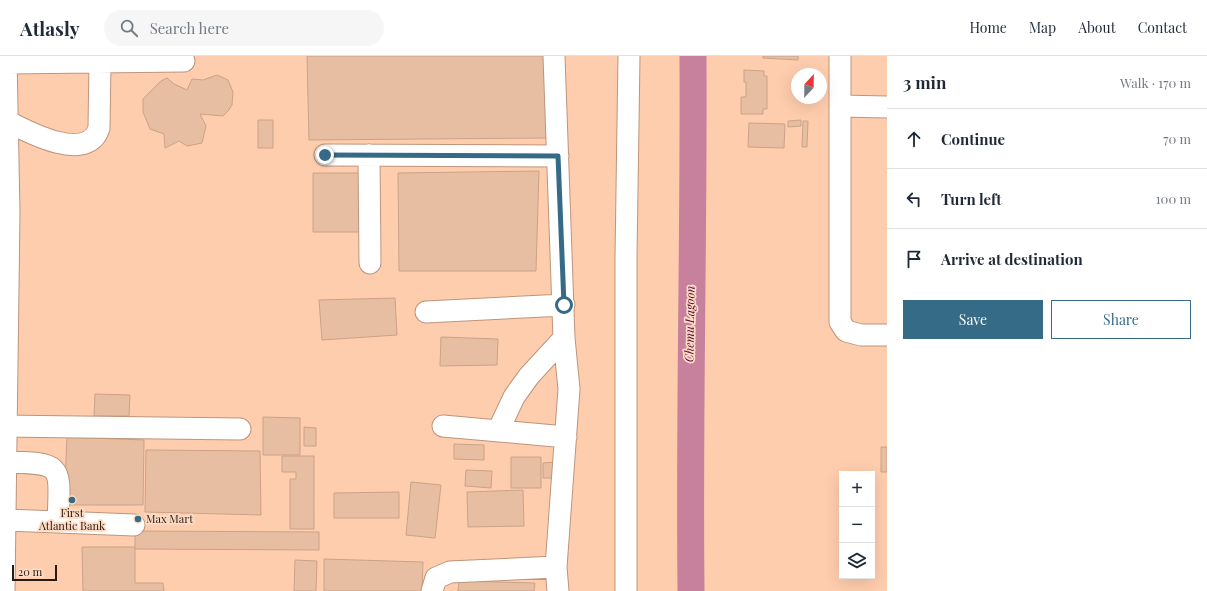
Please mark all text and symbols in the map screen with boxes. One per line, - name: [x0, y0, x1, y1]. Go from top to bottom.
- search box: [104, 10, 384, 46]
- text: Atlasly: [20, 15, 80, 41]
- icon: search: [118, 17, 140, 39]
- text: Search here: [150, 18, 229, 38]
- text: Home: [969, 18, 1007, 37]
- text: Map: [1029, 18, 1056, 37]
- text: About: [1078, 18, 1116, 37]
- text: Contact: [1138, 18, 1187, 37]
- north arrow: [791, 68, 827, 104]
- text: 3 min: [903, 71, 946, 93]
- text: Walk · 170 m: [1120, 74, 1191, 91]
- icon: ahead: [903, 128, 925, 150]
- text: Continue: [941, 129, 1005, 149]
- text: 70 m: [1163, 130, 1191, 147]
- route end: [316, 146, 334, 164]
- icon: left: [903, 188, 925, 210]
- text: Turn left: [941, 189, 1002, 209]
- text: 100 m: [1156, 190, 1191, 207]
- icon: arrive: [903, 248, 925, 270]
- text: Arrive at destination: [941, 249, 1083, 269]
- water label: Chemu Lagoon: [680, 286, 698, 362]
- route start: [555, 296, 573, 314]
- button: Save: [903, 300, 1043, 339]
- button: Share: [1051, 300, 1191, 339]
- map controls: [839, 471, 875, 579]
- button: +: [839, 471, 875, 507]
- marker: First Atlantic Bank: [67, 495, 77, 505]
- place label: First Atlantic Bank: [38, 505, 105, 533]
- button: −: [839, 507, 875, 543]
- place label: Max Mart: [146, 511, 193, 526]
- marker: Max Mart: [133, 514, 143, 524]
- button: layers: [839, 543, 875, 579]
- scale bar: [12, 563, 57, 582]
- text: 20 m: [18, 564, 42, 579]

